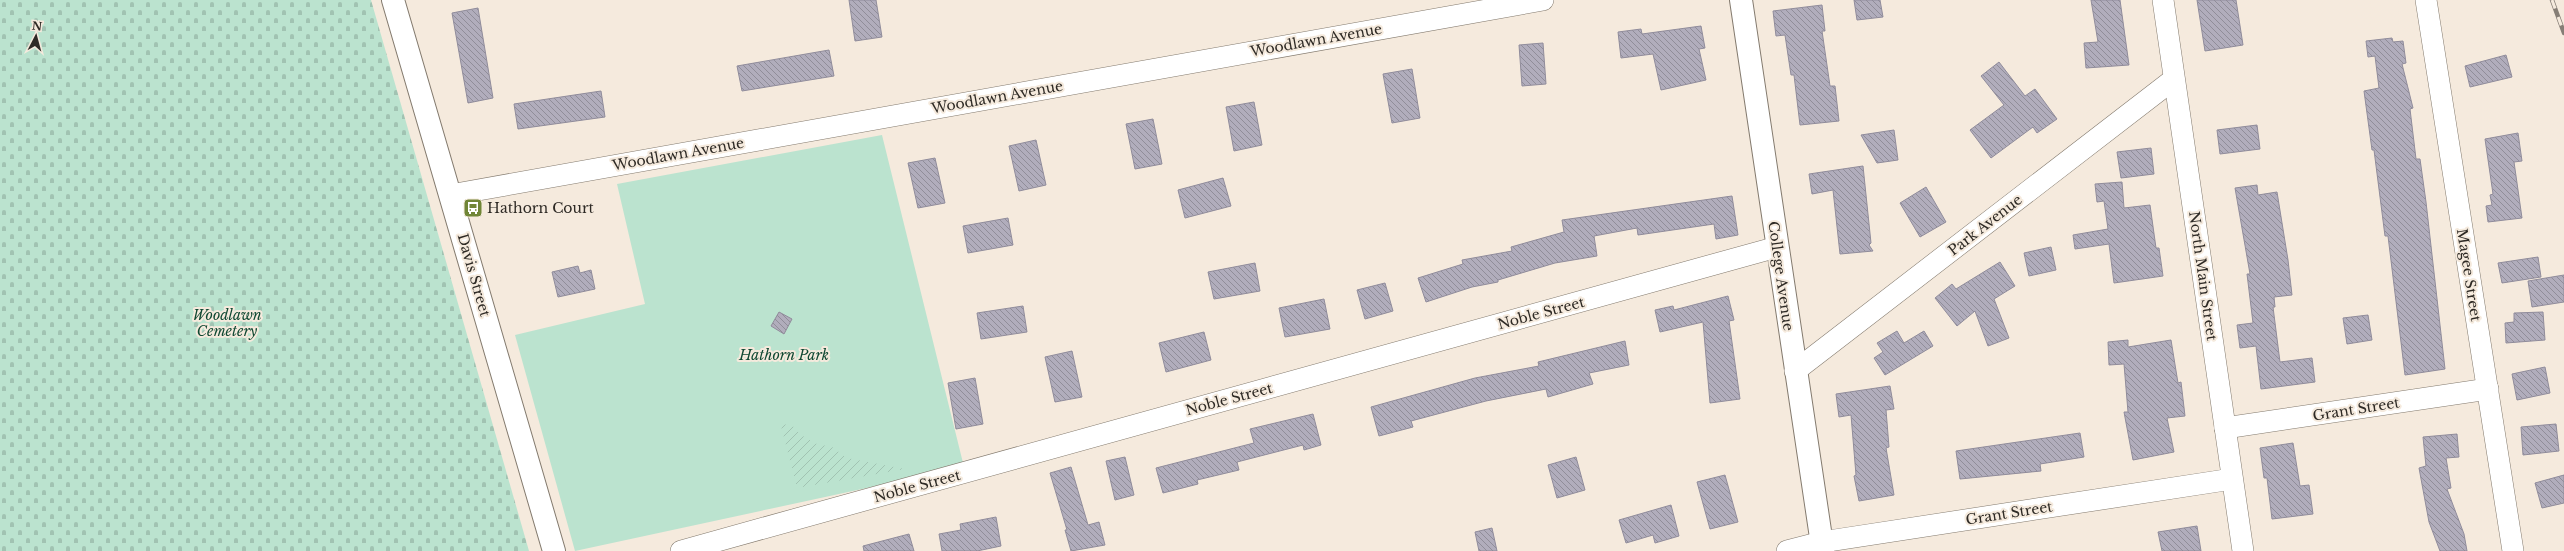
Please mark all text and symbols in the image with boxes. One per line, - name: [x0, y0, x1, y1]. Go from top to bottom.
- north arrow: [16, 16, 56, 56]
- text: N: [31, 19, 44, 34]
- street label: Woodlawn Avenue: [1248, 20, 1383, 61]
- street label: Woodlawn Avenue: [929, 77, 1064, 118]
- street label: Woodlawn Avenue: [610, 134, 745, 175]
- street label: Park Avenue: [1944, 190, 2026, 260]
- bus stop icon: Hathorn Court: [462, 197, 484, 219]
- place label: Hathorn Court: [487, 199, 595, 217]
- street label: North Main Street: [2185, 210, 2221, 343]
- street label: College Avenue: [1764, 220, 1798, 332]
- street label: Magee Street: [2453, 227, 2485, 323]
- street label: Davis Street: [454, 231, 495, 319]
- street label: Noble Street: [1496, 293, 1587, 333]
- park label: Woodlawn Cemetery: [192, 306, 262, 340]
- park label: Hathorn Park: [738, 346, 829, 364]
- street label: Noble Street: [1184, 379, 1275, 419]
- street label: Grant Street: [2311, 393, 2401, 425]
- street label: Noble Street: [872, 466, 963, 506]
- street label: Grant Street: [1964, 497, 2054, 529]

